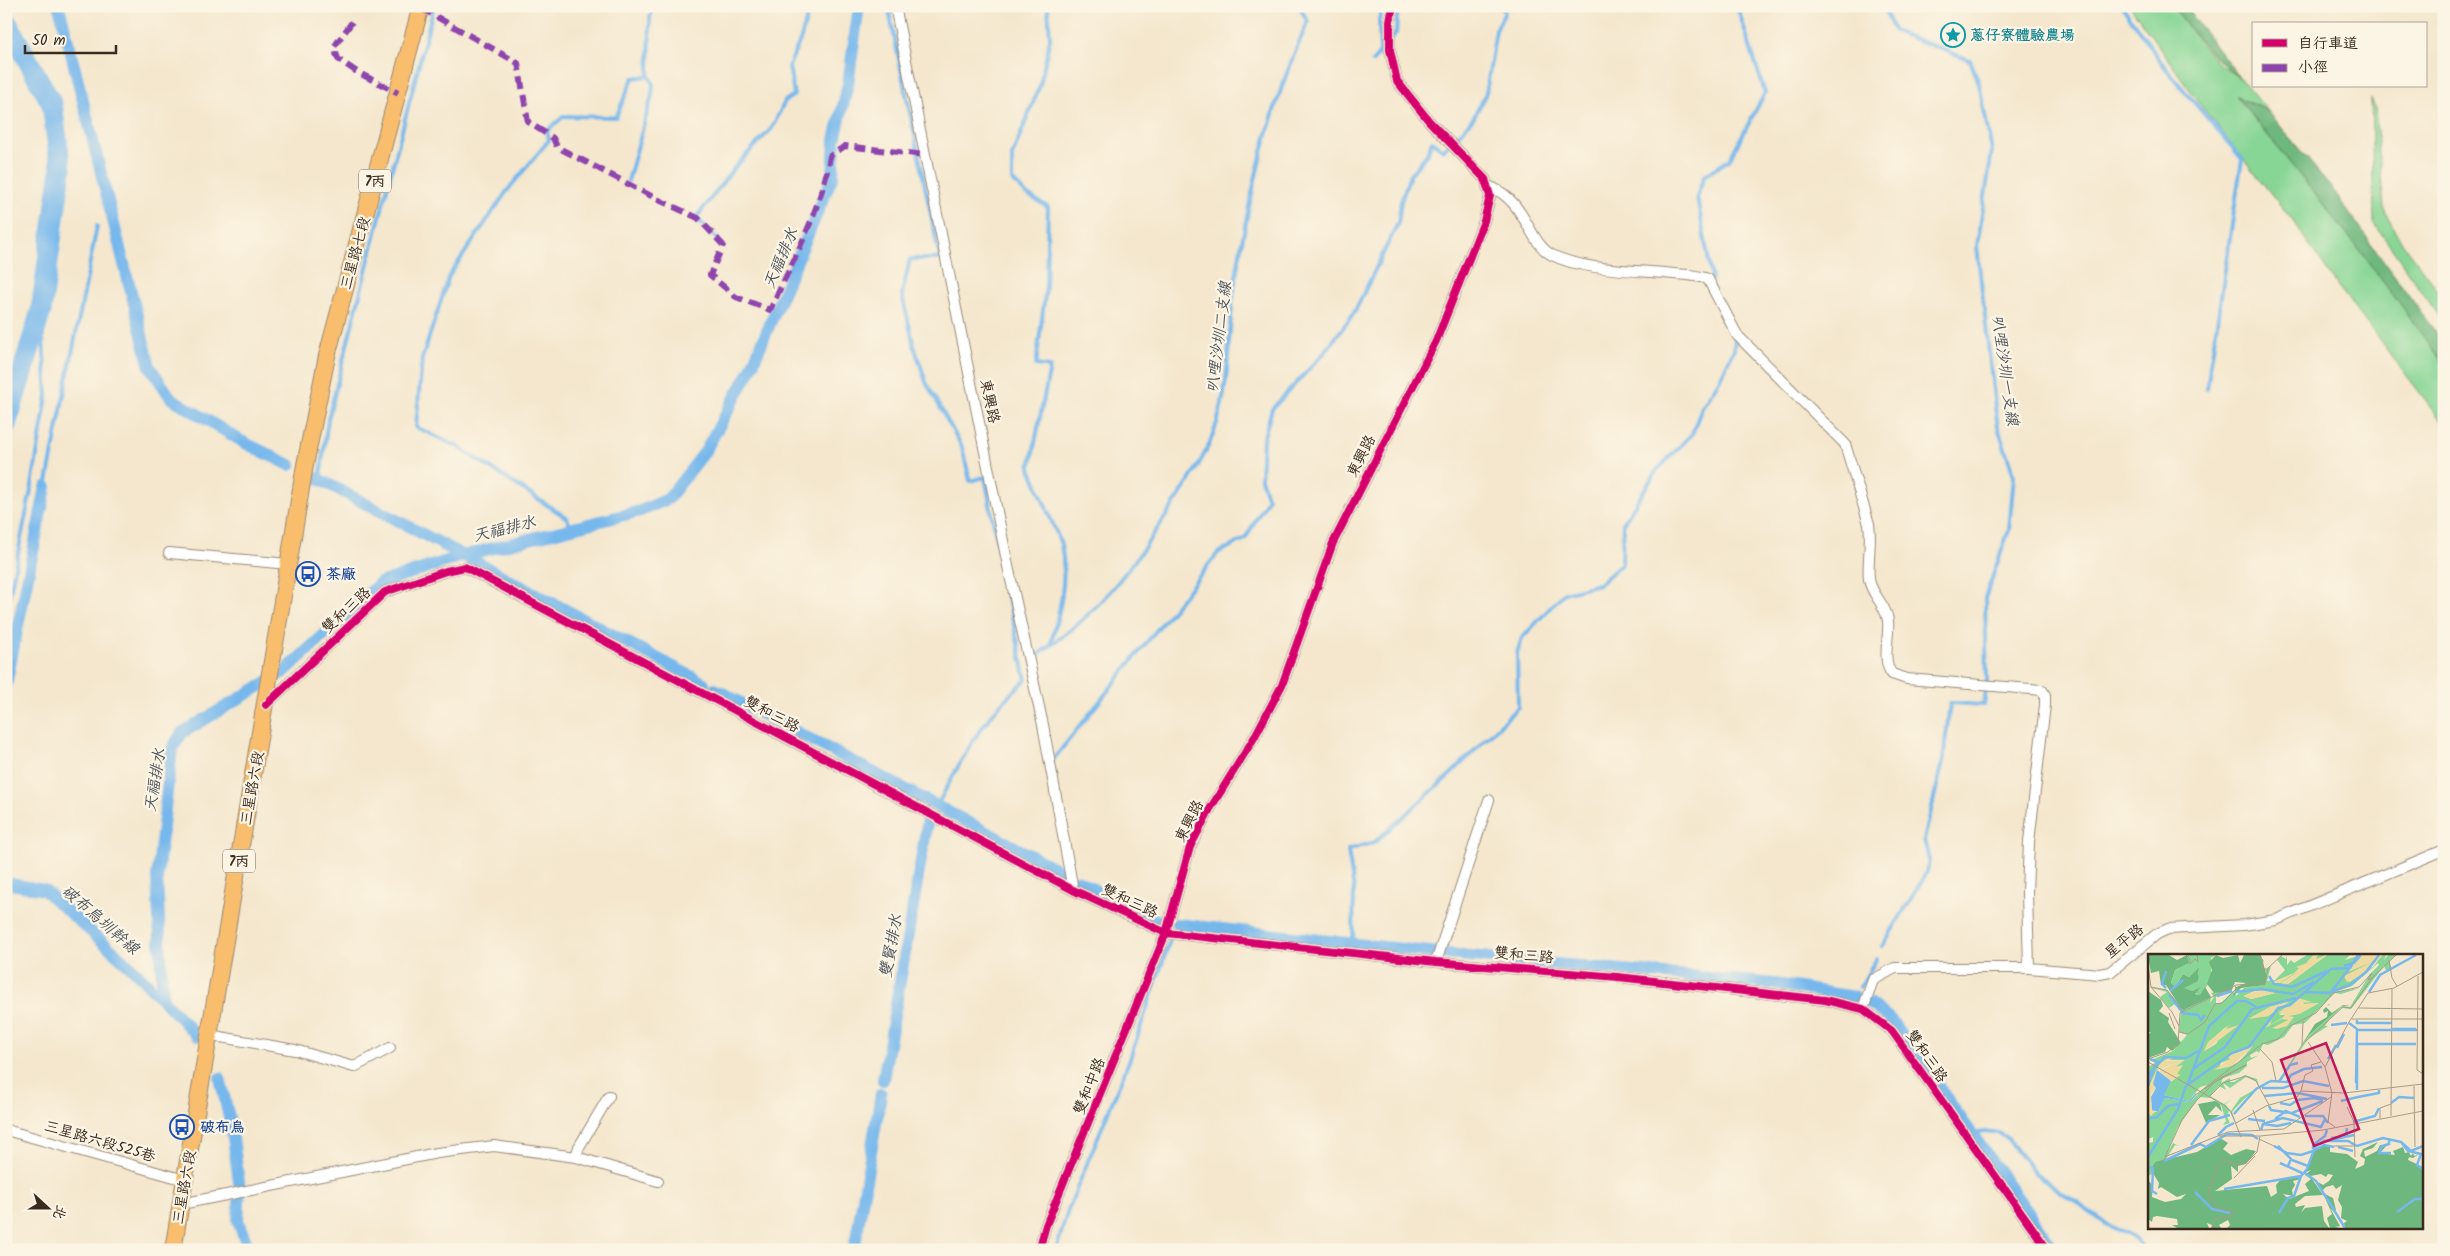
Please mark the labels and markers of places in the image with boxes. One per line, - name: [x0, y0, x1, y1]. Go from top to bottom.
- place icon: 蔥仔寮體驗農場: [1940, 22, 1966, 48]
- place label: 蔥仔寮體驗農場: [1970, 24, 2075, 48]
- bus stop icon: 茶廠: [295, 561, 321, 587]
- place label: 茶廠: [326, 563, 356, 587]
- bus stop icon: 破布烏: [169, 1114, 195, 1140]
- place label: 破布烏: [200, 1116, 245, 1140]

